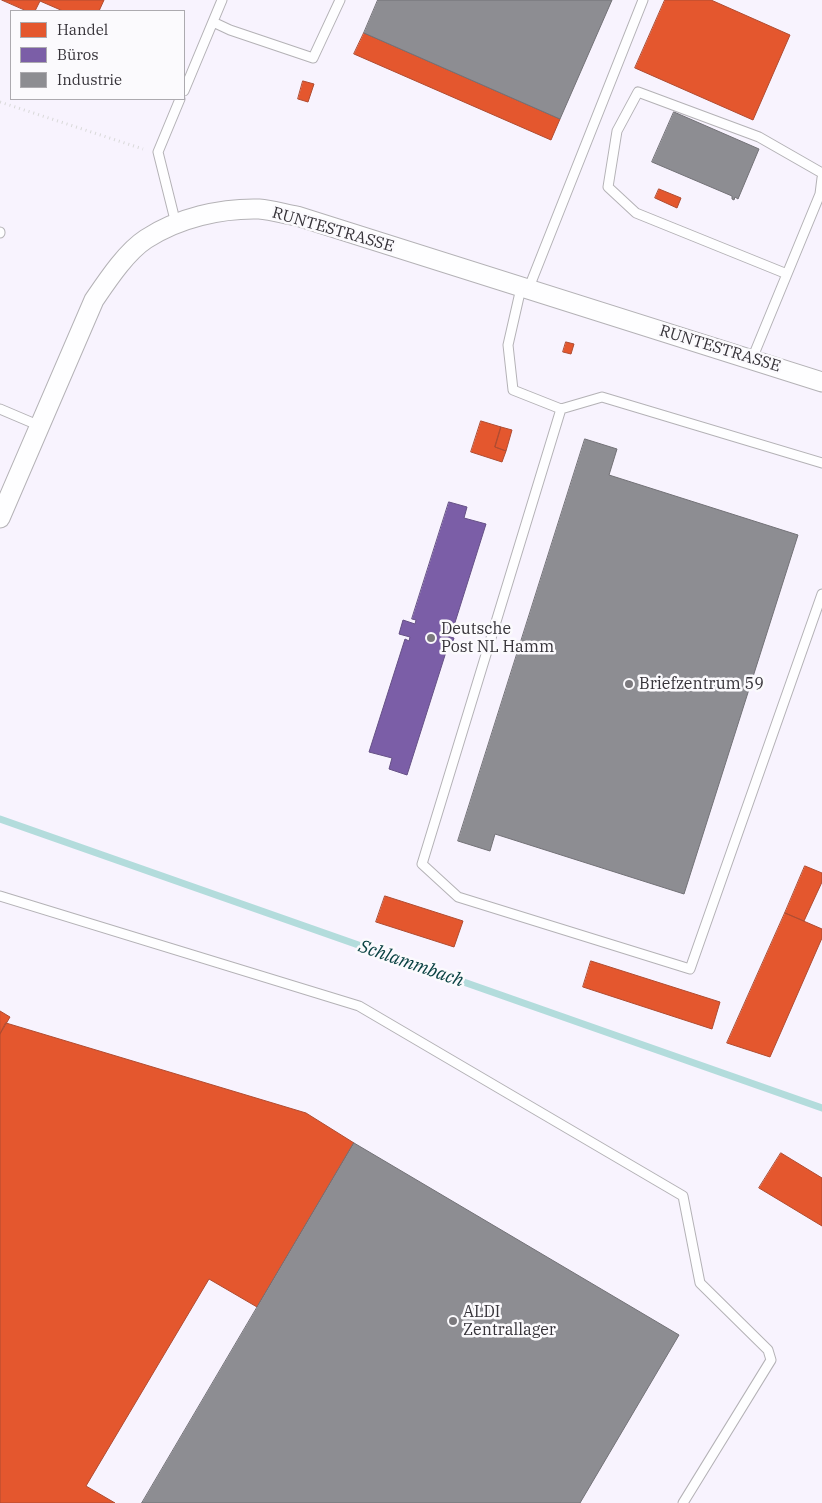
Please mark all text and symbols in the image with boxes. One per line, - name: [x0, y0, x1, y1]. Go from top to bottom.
- legend: [10, 10, 185, 100]
- text: Handel: [57, 20, 108, 39]
- text: Büros: [57, 45, 99, 64]
- text: Industrie: [57, 70, 122, 89]
- street label: RUNTESTRASSE: [270, 203, 396, 257]
- street label: RUNTESTRASSE: [657, 321, 783, 377]
- place label: Deutsche Post NL Hamm: [441, 619, 554, 657]
- marker: Deutsche Post NL Hamm: [425, 632, 437, 644]
- place label: Briefzentrum 59: [639, 674, 764, 694]
- marker: Briefzentrum 59: [623, 678, 635, 690]
- water label: Schlammbach: [356, 936, 466, 992]
- place label: ALDI Zentrallager: [463, 1302, 556, 1340]
- marker: ALDI Zentrallager: [447, 1315, 459, 1327]

